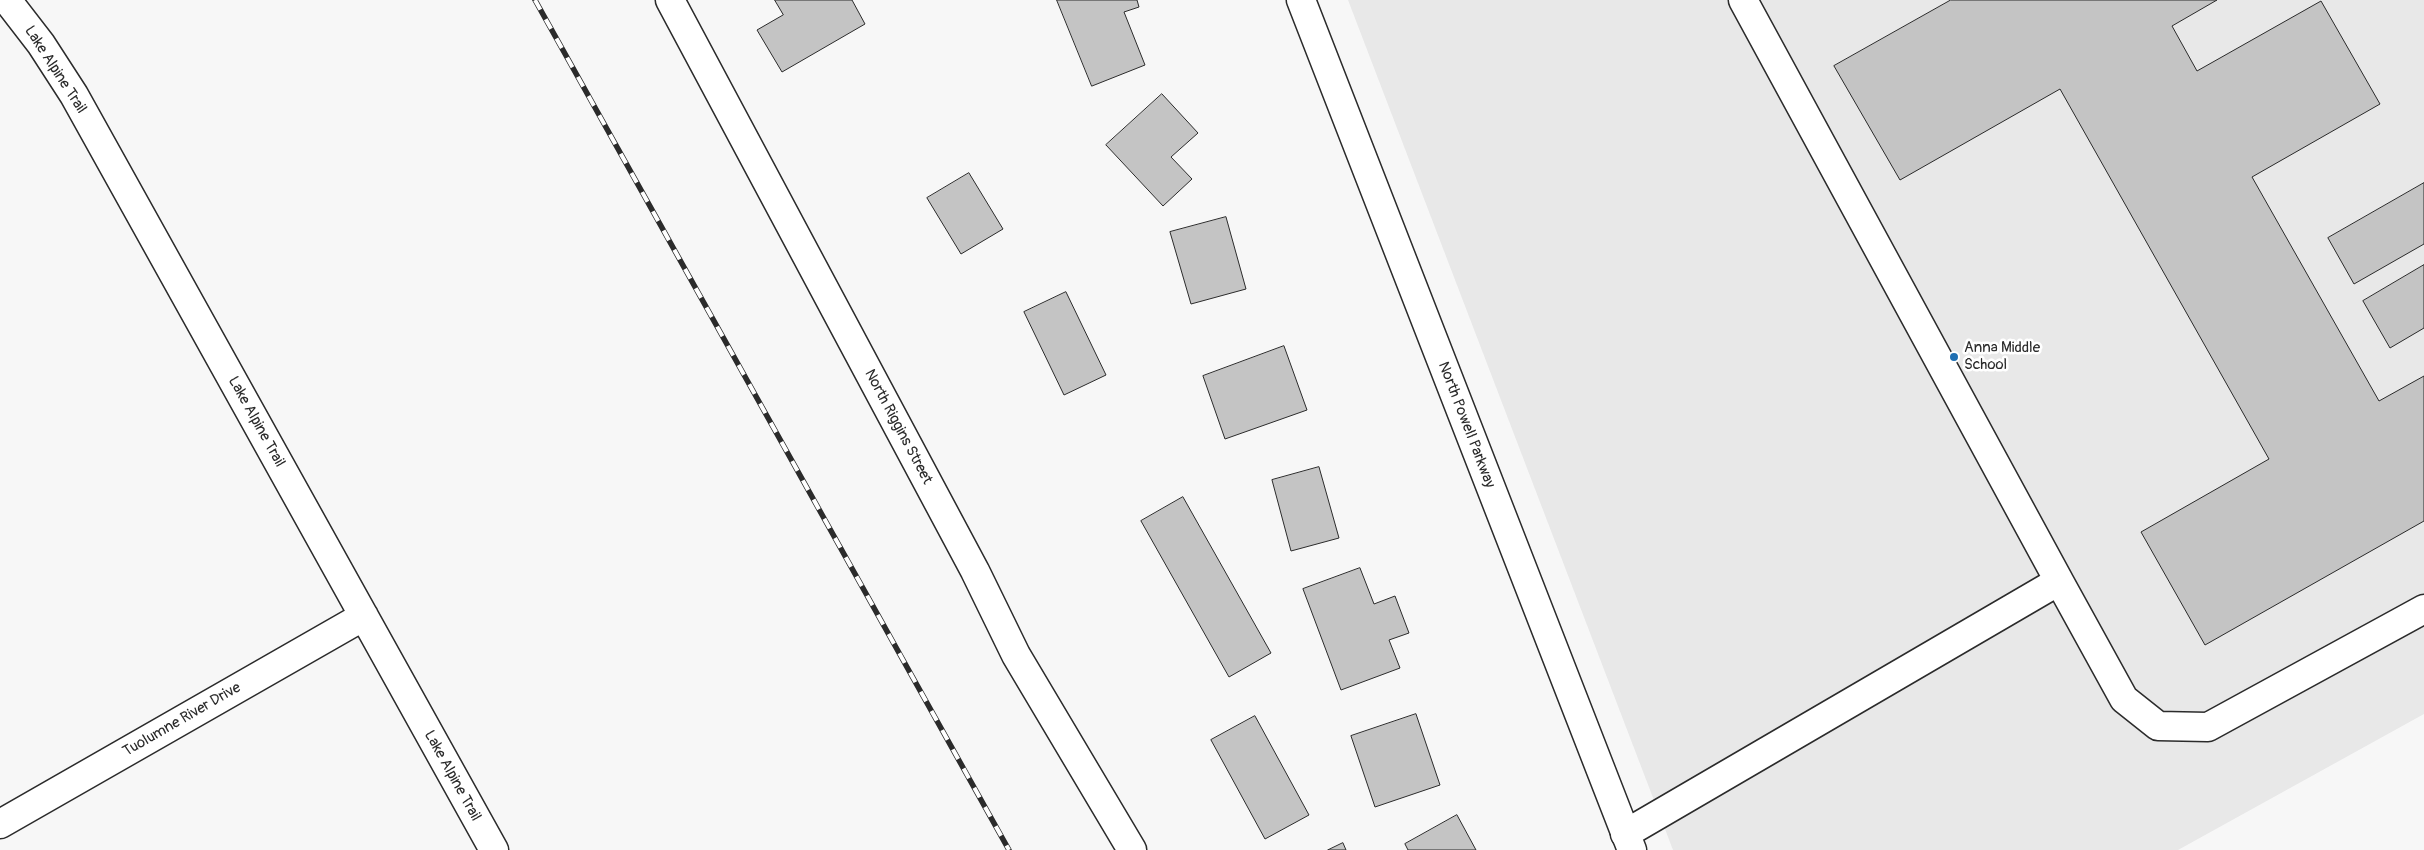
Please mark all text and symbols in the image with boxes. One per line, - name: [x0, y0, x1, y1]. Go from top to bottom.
- street label: Lake Alpine Trail: [20, 23, 90, 117]
- place label: Anna Middle School: [1964, 339, 2040, 374]
- marker: Anna Middle School: [1948, 351, 1960, 363]
- street label: North Powell Parkway: [1434, 359, 1498, 491]
- street label: North Riggins Street: [860, 366, 936, 488]
- street label: Lake Alpine Trail: [224, 374, 288, 470]
- street label: Tuolumne River Drive: [120, 679, 244, 761]
- street label: Lake Alpine Trail: [420, 728, 484, 824]

